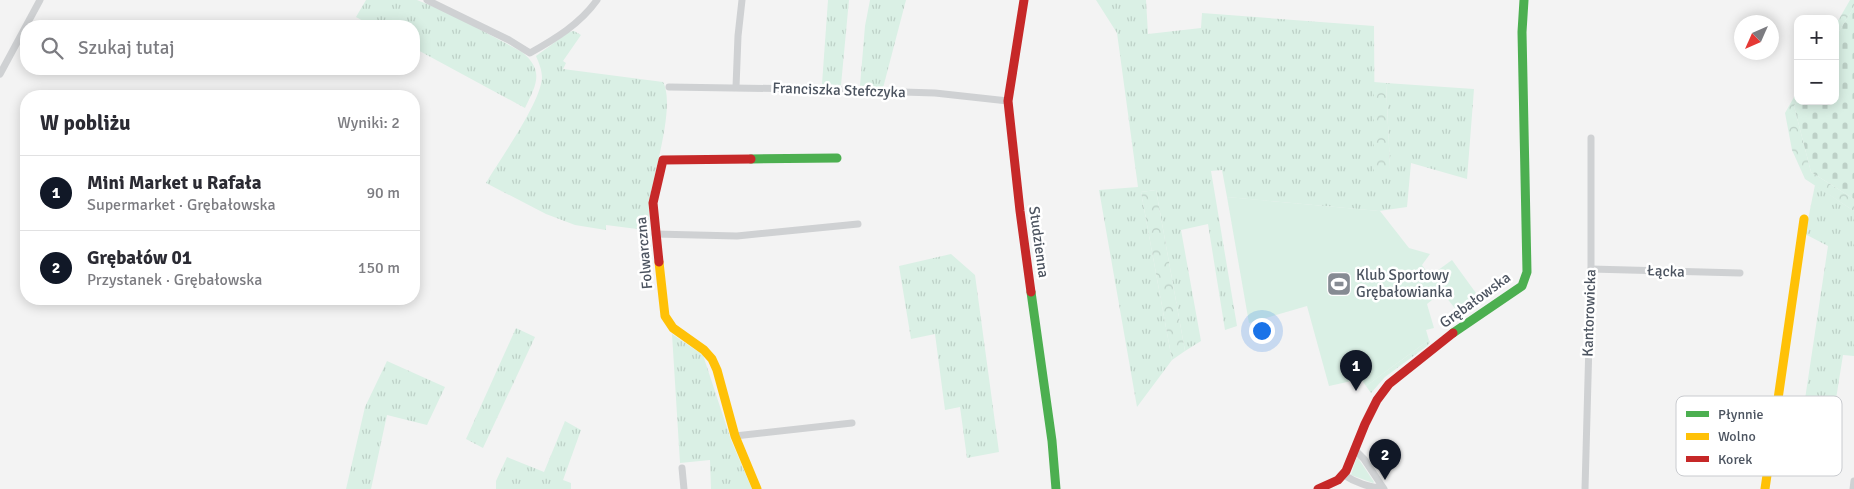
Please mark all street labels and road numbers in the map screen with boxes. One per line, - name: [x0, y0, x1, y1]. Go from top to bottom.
- street label: Franciszka Stefczyka: [772, 79, 906, 101]
- street label: Studzienna: [1025, 205, 1053, 279]
- street label: Folwarczna: [632, 216, 656, 290]
- street label: Łącka: [1647, 261, 1685, 281]
- street label: Grębałowska: [1436, 268, 1514, 332]
- street label: Kantorowicka: [1578, 269, 1600, 357]

